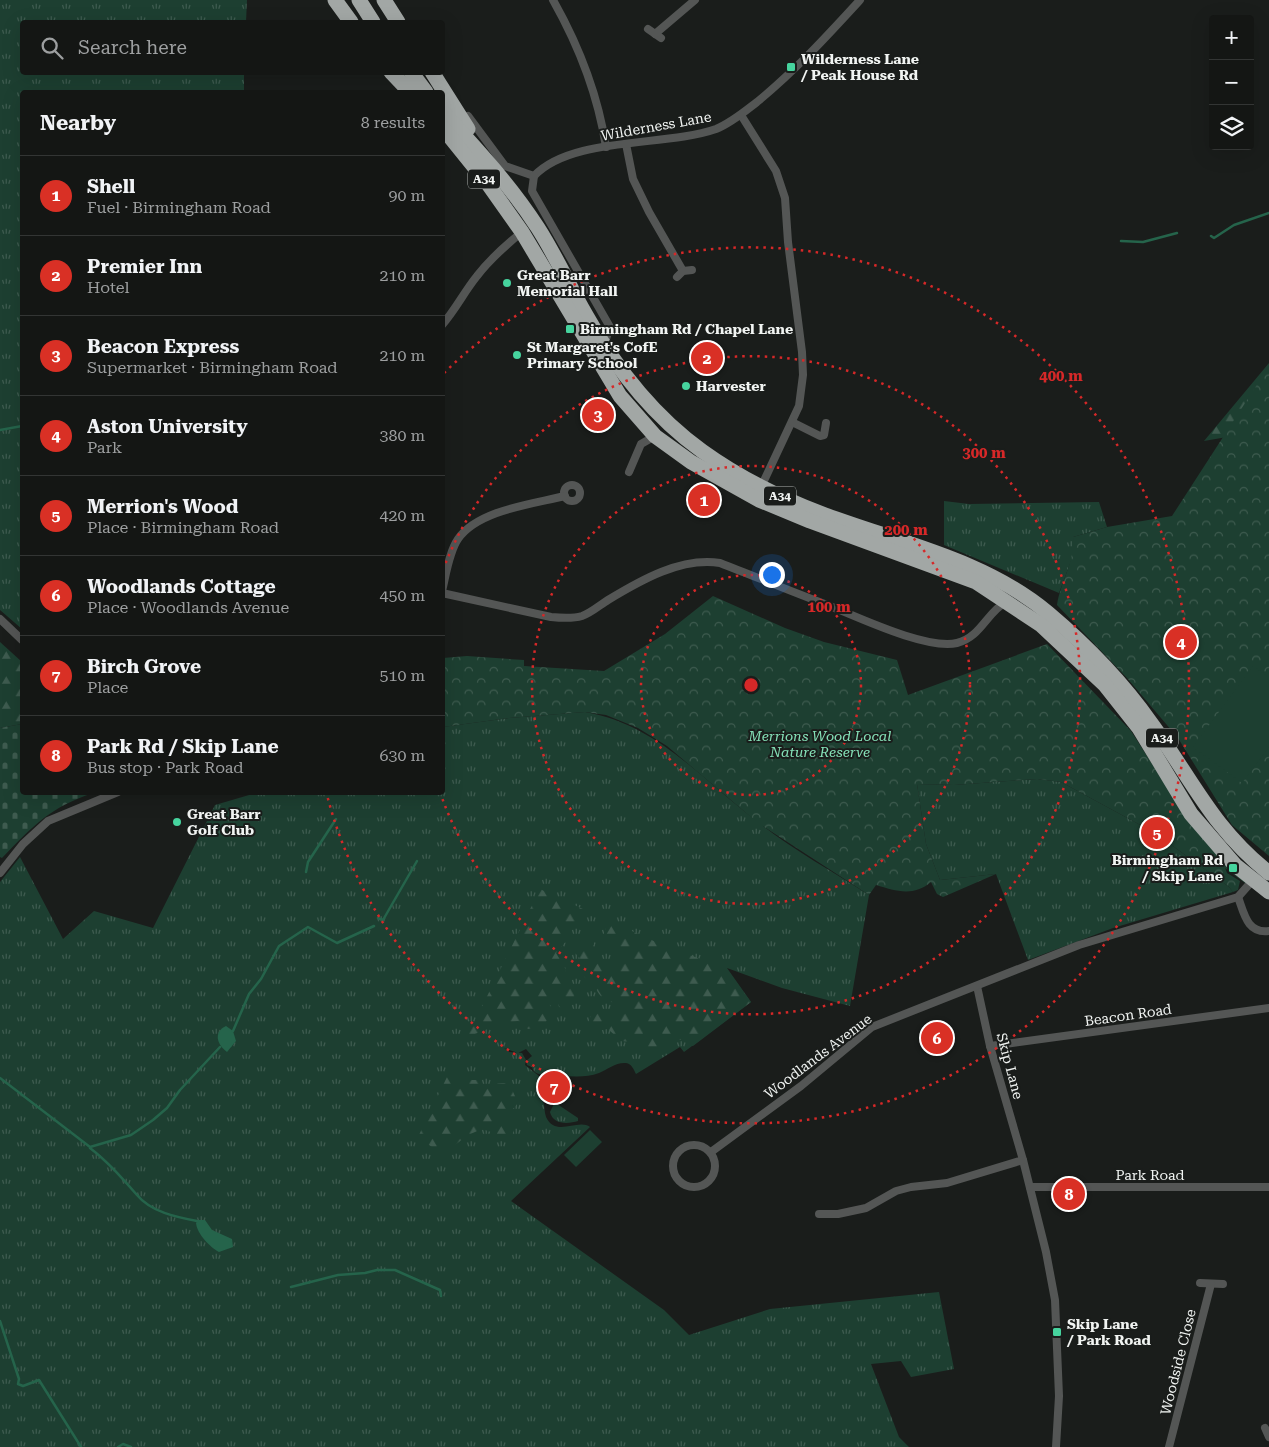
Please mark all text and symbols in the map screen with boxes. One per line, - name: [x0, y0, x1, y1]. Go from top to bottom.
- map controls: [1209, 15, 1254, 150]
- button: +: [1209, 15, 1254, 60]
- search box: [20, 20, 445, 75]
- icon: search: [38, 34, 66, 62]
- text: Search here: [78, 36, 187, 59]
- place label: Wilderness Lane / Peak House Rd: [800, 51, 919, 83]
- button: −: [1209, 60, 1254, 105]
- marker: Wilderness Lane / Peak House Rd: [785, 61, 797, 73]
- button: layers: [1209, 105, 1254, 150]
- street label: Wilderness Lane: [599, 108, 713, 144]
- text: Nearby: [40, 111, 116, 135]
- text: 8 results: [361, 113, 425, 132]
- road number: A34: [468, 170, 500, 188]
- text: Shell: [87, 175, 135, 198]
- text: 1: [52, 186, 60, 205]
- text: 90 m: [388, 186, 425, 205]
- text: Fuel · Birmingham Road: [87, 198, 271, 217]
- text: Premier Inn: [87, 255, 202, 278]
- text: 2: [52, 266, 60, 285]
- text: 210 m: [379, 266, 425, 285]
- place label: Great Barr Memorial Hall: [517, 267, 618, 299]
- marker: Great Barr Memorial Hall: [501, 277, 513, 289]
- text: Hotel: [87, 278, 129, 297]
- place label: Birmingham Rd / Chapel Lane: [580, 321, 793, 337]
- marker: Birmingham Rd / Chapel Lane: [564, 323, 576, 335]
- text: Beacon Express: [87, 335, 239, 358]
- place label: St Margaret's CofE Primary School: [527, 339, 657, 371]
- pin: 2: [691, 339, 723, 377]
- text: 3: [52, 346, 60, 365]
- text: 210 m: [379, 346, 425, 365]
- marker: St Margaret's CofE Primary School: [511, 349, 523, 361]
- text: Supermarket · Birmingham Road: [87, 358, 338, 377]
- text: 400 m: [1039, 367, 1083, 385]
- place label: Harvester: [696, 378, 766, 394]
- marker: Harvester: [680, 380, 692, 392]
- pin: 3: [582, 396, 614, 434]
- text: Aston University: [87, 415, 248, 438]
- text: 4: [52, 426, 60, 445]
- text: 380 m: [379, 426, 425, 445]
- text: Park: [87, 438, 122, 457]
- text: 300 m: [962, 444, 1006, 462]
- pin: 1: [688, 481, 720, 519]
- road number: A34: [764, 486, 796, 506]
- text: Merrion's Wood: [87, 495, 239, 518]
- text: 5: [52, 506, 60, 525]
- text: 420 m: [379, 506, 425, 525]
- text: Place · Birmingham Road: [87, 518, 279, 537]
- text: 200 m: [884, 521, 928, 539]
- your location: [759, 562, 785, 588]
- text: Woodlands Cottage: [87, 575, 276, 598]
- text: 6: [52, 586, 60, 605]
- text: 450 m: [379, 586, 425, 605]
- text: Place · Woodlands Avenue: [87, 598, 289, 617]
- text: 100 m: [807, 598, 851, 616]
- pin: 4: [1165, 623, 1197, 661]
- text: Birch Grove: [87, 655, 201, 678]
- text: 7: [52, 666, 60, 685]
- text: 510 m: [379, 666, 425, 685]
- centre of rings: [742, 676, 760, 694]
- text: Place: [87, 678, 128, 697]
- park label: Merrions Wood Local Nature Reserve: [748, 728, 891, 760]
- road number: A34: [1146, 728, 1178, 748]
- text: Park Rd / Skip Lane: [87, 735, 279, 758]
- text: 8: [52, 746, 60, 765]
- text: 630 m: [379, 746, 425, 765]
- text: Bus stop · Park Road: [87, 758, 244, 777]
- place label: Great Barr Golf Club: [187, 806, 261, 838]
- pin: 5: [1141, 814, 1173, 852]
- marker: Great Barr Golf Club: [171, 816, 183, 828]
- place label: Birmingham Rd / Skip Lane: [1112, 852, 1224, 884]
- marker: Birmingham Rd / Skip Lane: [1227, 862, 1239, 874]
- street label: Beacon Road: [1083, 1001, 1173, 1029]
- street label: Woodlands Avenue: [761, 1010, 875, 1102]
- pin: 6: [921, 1019, 953, 1057]
- street label: Skip Lane: [993, 1031, 1027, 1101]
- pin: 7: [538, 1068, 570, 1106]
- street label: Park Road: [1116, 1167, 1184, 1183]
- pin: 8: [1053, 1175, 1085, 1213]
- street label: Woodside Close: [1157, 1307, 1199, 1416]
- place label: Skip Lane / Park Road: [1066, 1316, 1151, 1348]
- marker: Skip Lane / Park Road: [1051, 1326, 1063, 1338]

